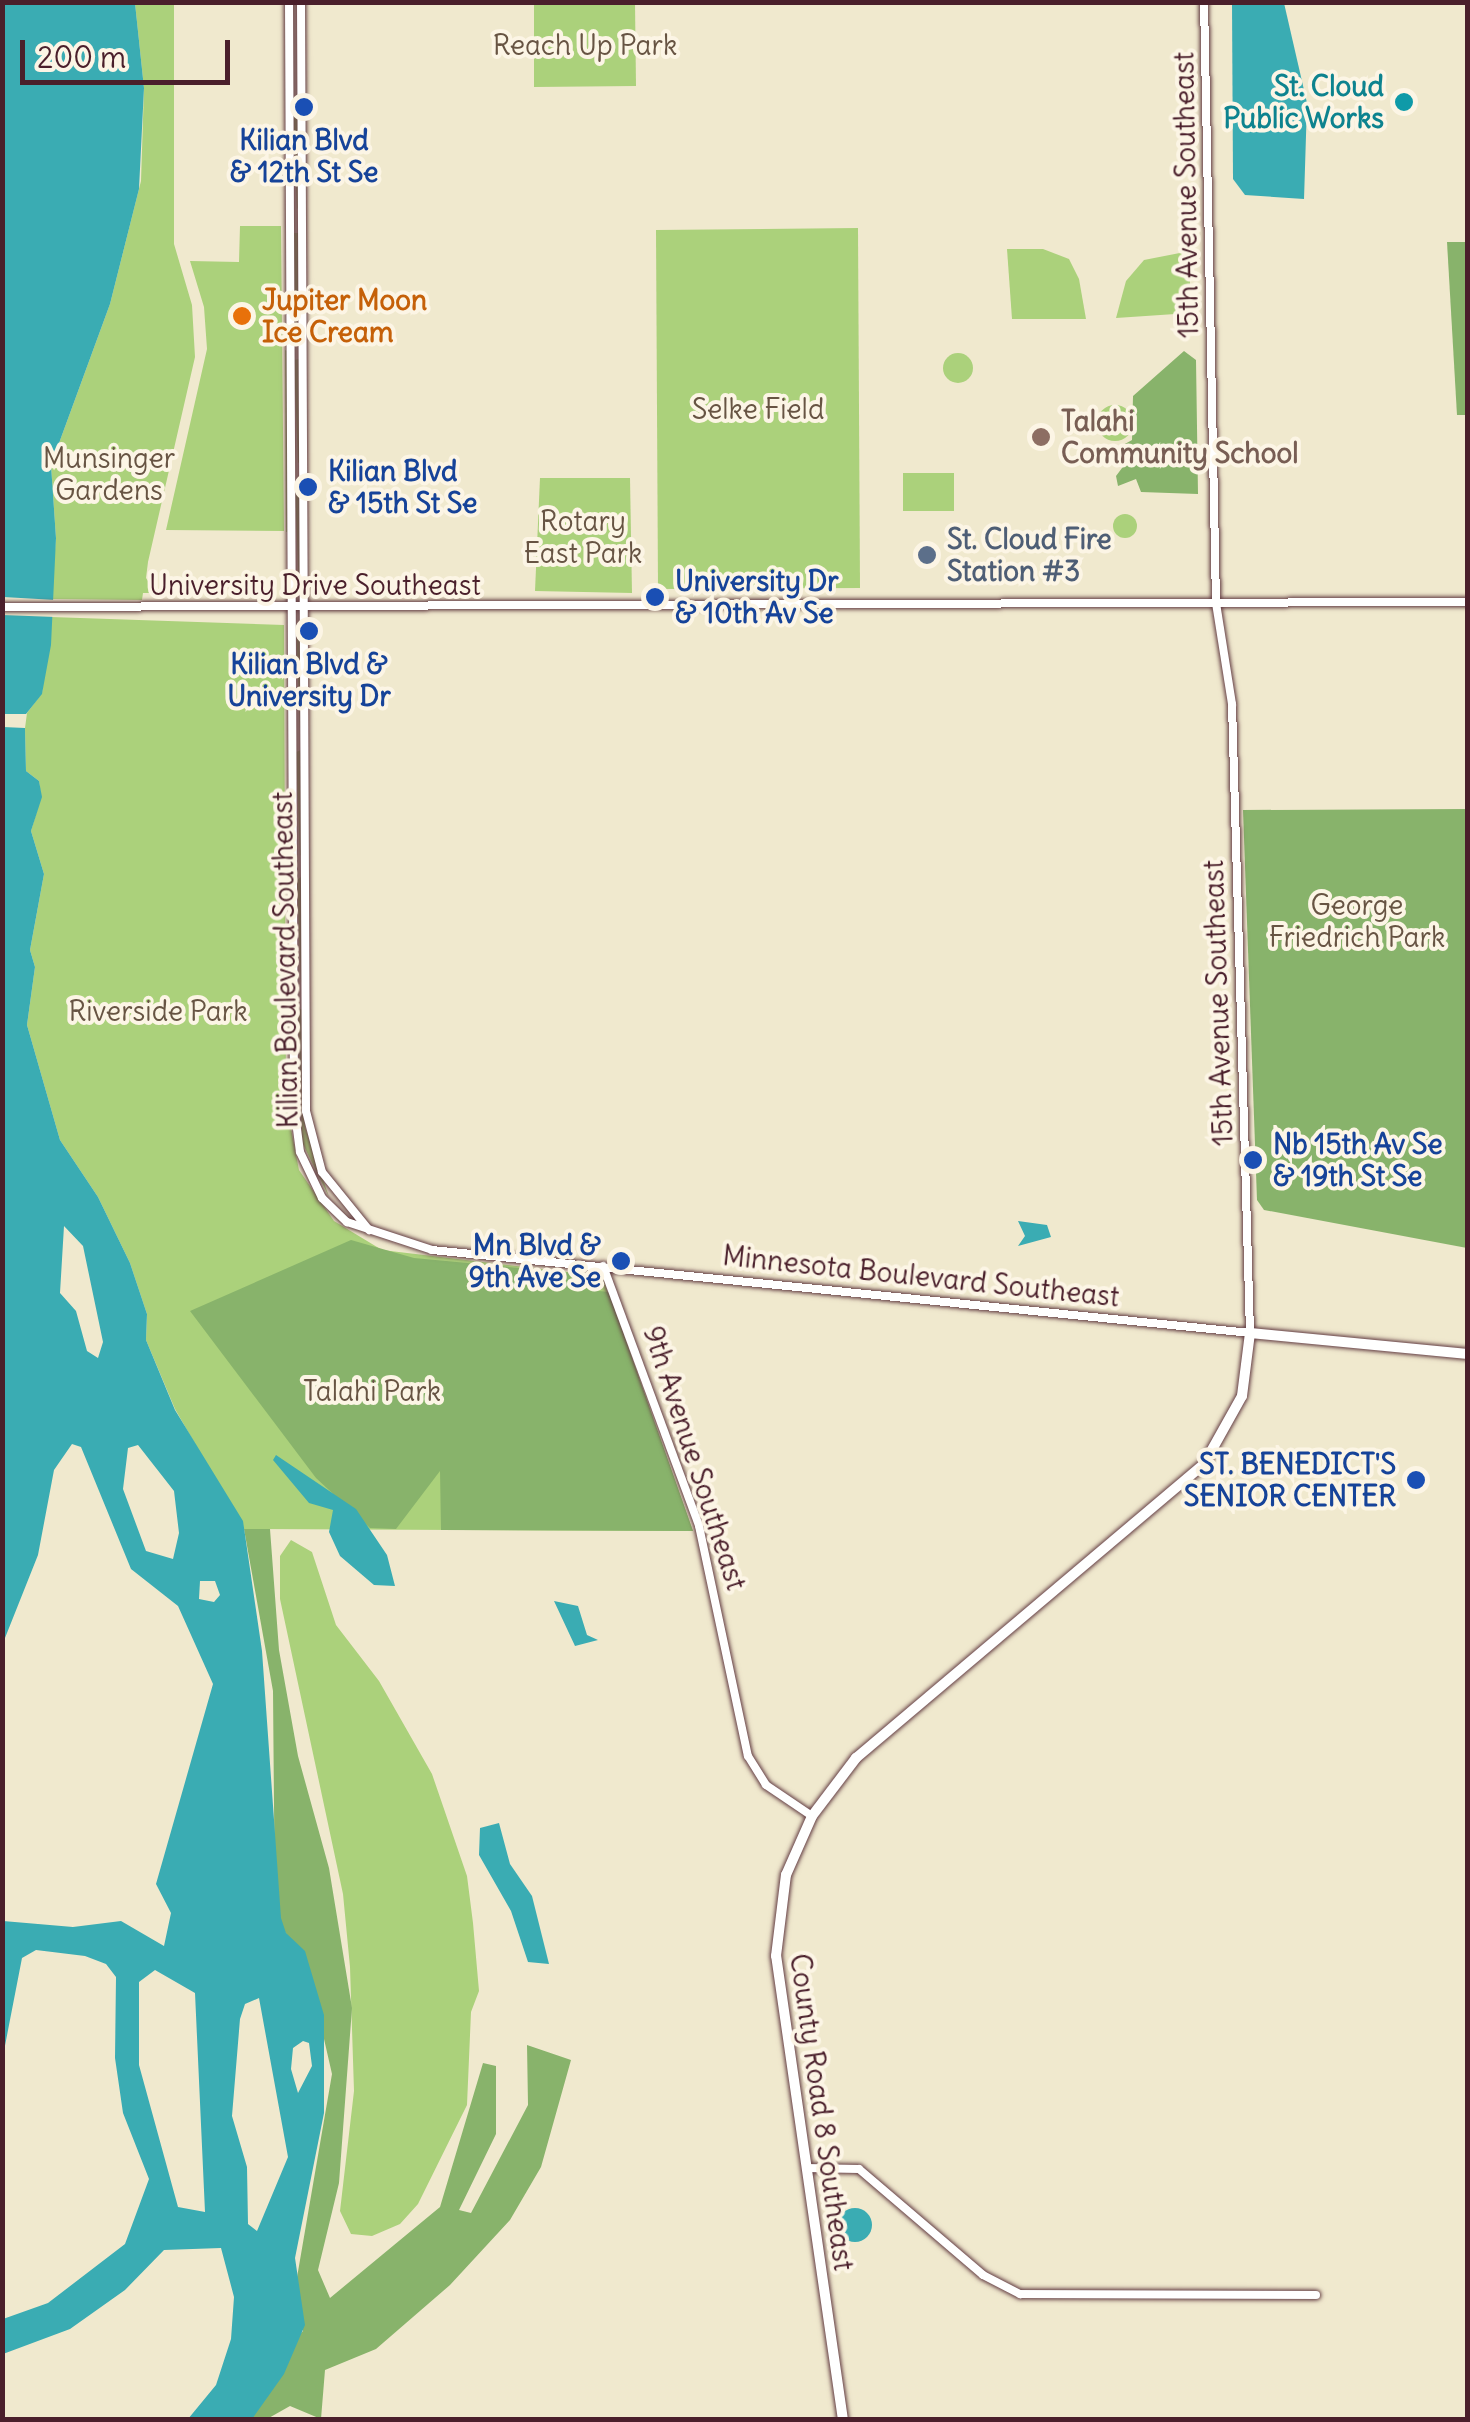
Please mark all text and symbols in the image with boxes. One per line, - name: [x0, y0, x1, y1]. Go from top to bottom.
- scale bar: [25, 20, 235, 82]
- park label: Reach Up Park: [493, 28, 677, 62]
- text: 200 m: [37, 38, 126, 76]
- street label: 15th Avenue Southeast: [1167, 51, 1205, 339]
- place label: St. Cloud Public Works: [1223, 69, 1384, 135]
- marker: St. Cloud Public Works: [1393, 91, 1415, 113]
- marker: Kilian Blvd & 12th St Se: [293, 96, 315, 118]
- place label: Kilian Blvd & 12th St Se: [230, 123, 378, 189]
- place label: Jupiter Moon Ice Cream: [262, 283, 427, 349]
- marker: Jupiter Moon Ice Cream: [231, 305, 253, 327]
- park label: Selke Field: [692, 392, 824, 426]
- place label: Talahi Community School: [1061, 404, 1298, 470]
- marker: Talahi Community School: [1030, 426, 1052, 448]
- park label: Munsinger Gardens: [43, 441, 175, 507]
- place label: Kilian Blvd & 15th St Se: [328, 454, 477, 520]
- marker: Kilian Blvd & 15th St Se: [297, 476, 319, 498]
- park label: Rotary East Park: [524, 504, 642, 570]
- place label: St. Cloud Fire Station #3: [947, 522, 1112, 588]
- marker: St. Cloud Fire Station #3: [916, 544, 938, 566]
- place label: University Dr & 10th Av Se: [675, 564, 839, 630]
- street label: University Drive Southeast: [149, 568, 481, 602]
- marker: University Dr & 10th Av Se: [644, 586, 666, 608]
- marker: Kilian Blvd & University Dr: [298, 620, 320, 642]
- place label: Kilian Blvd & University Dr: [227, 647, 391, 713]
- street label: Kilian Boulevard Southeast: [265, 791, 305, 1129]
- street label: 15th Avenue Southeast: [1196, 859, 1240, 1147]
- park label: George Friedrich Park: [1269, 888, 1445, 954]
- park label: Riverside Park: [68, 994, 248, 1028]
- place label: Nb 15th Av Se & 19th St Se: [1273, 1127, 1443, 1193]
- marker: Nb 15th Av Se & 19th St Se: [1242, 1149, 1264, 1171]
- place label: Mn Blvd & 9th Ave Se: [469, 1228, 601, 1294]
- street label: Minnesota Boulevard Southeast: [721, 1238, 1121, 1314]
- marker: Mn Blvd & 9th Ave Se: [610, 1250, 632, 1272]
- street label: 9th Avenue Southeast: [636, 1322, 754, 1594]
- park label: Talahi Park: [303, 1374, 441, 1408]
- place label: ST. BENEDICT'S SENIOR CENTER: [1184, 1447, 1396, 1513]
- marker: ST. BENEDICT'S SENIOR CENTER: [1405, 1469, 1427, 1491]
- street label: County Road 8 Southeast: [783, 1951, 861, 2273]

